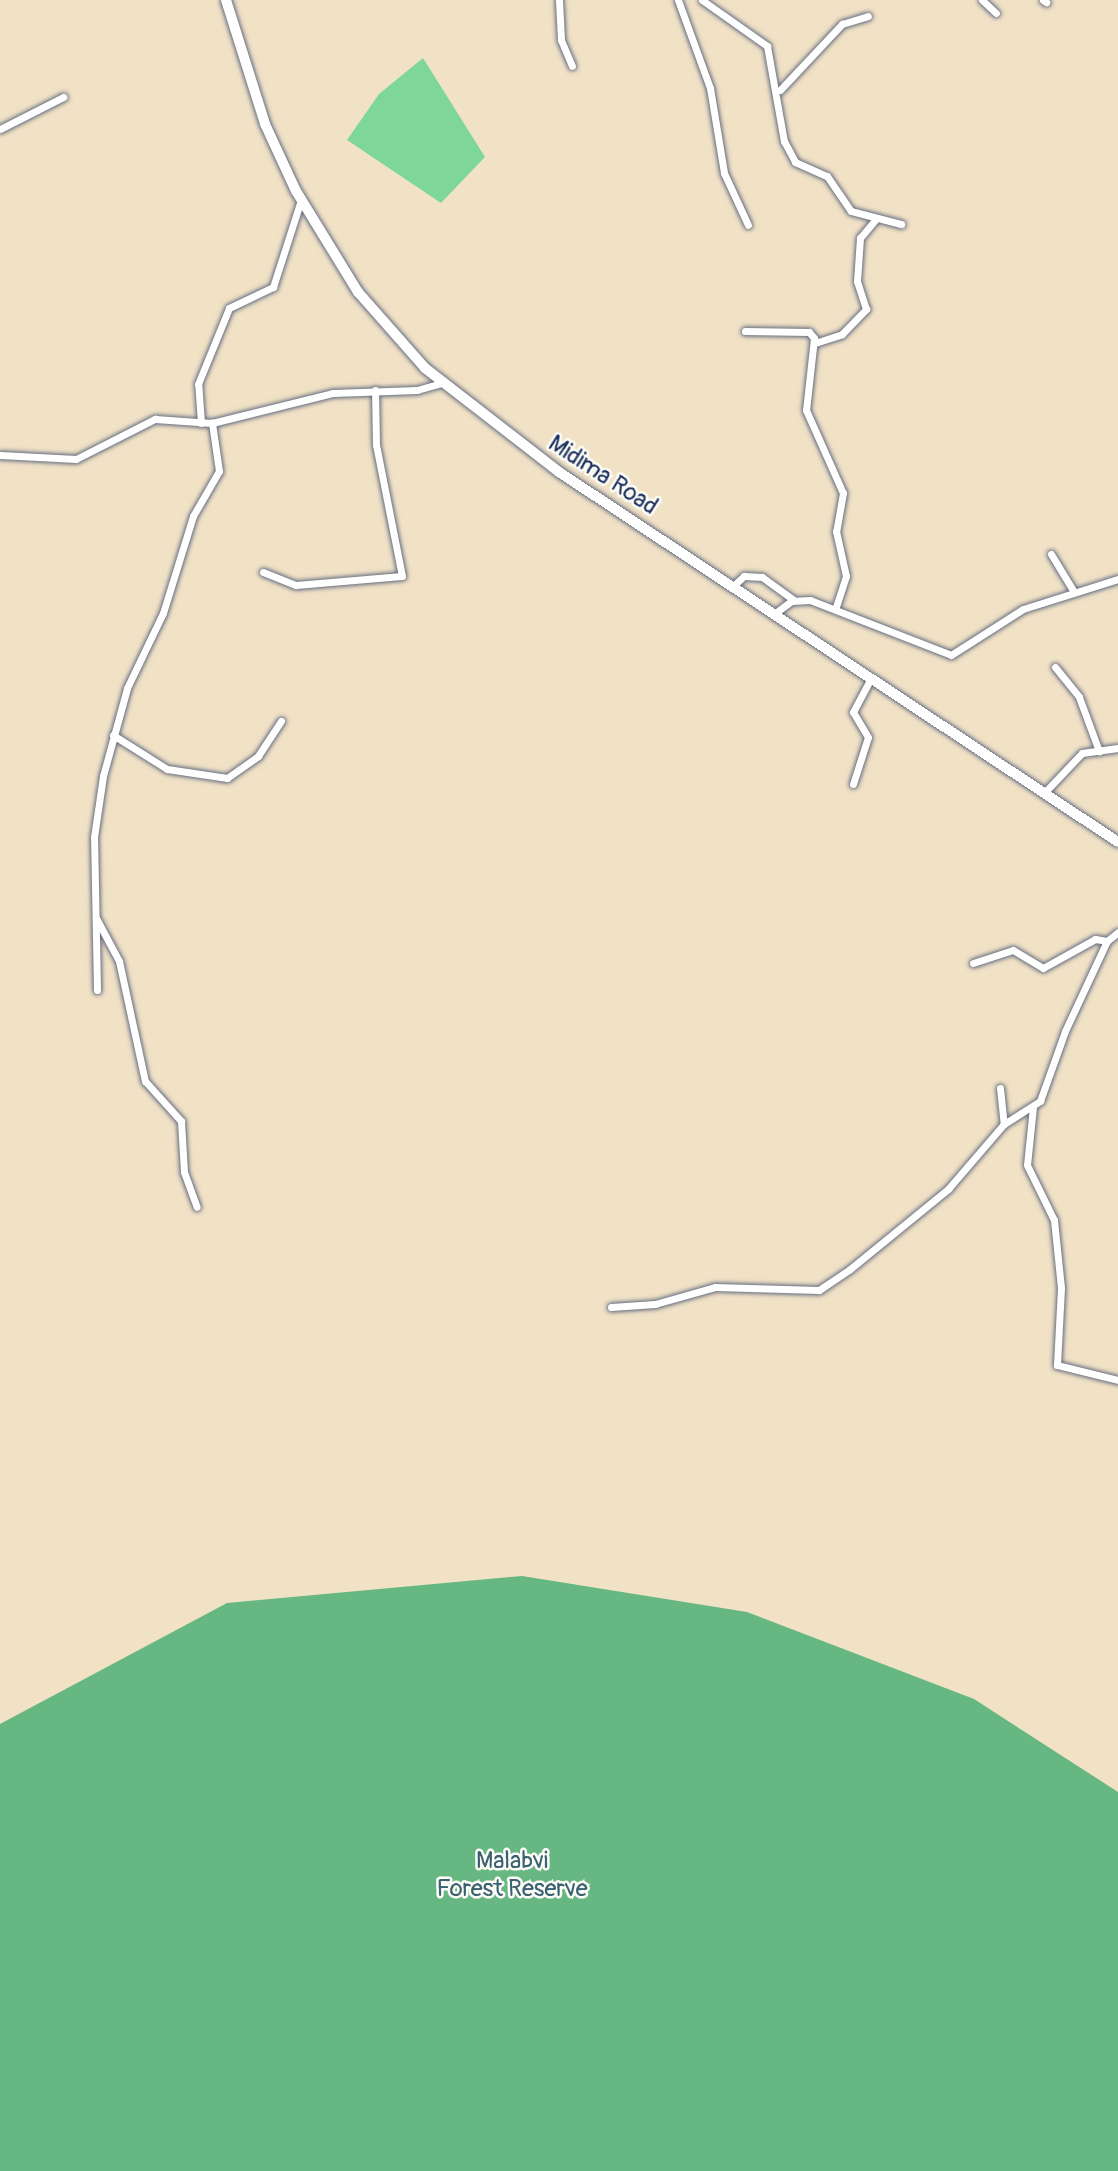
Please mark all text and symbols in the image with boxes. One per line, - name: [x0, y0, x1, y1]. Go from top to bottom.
- street label: Midima Road: [543, 429, 663, 521]
- park label: Malabvi Forest Reserve: [436, 1847, 588, 1903]

